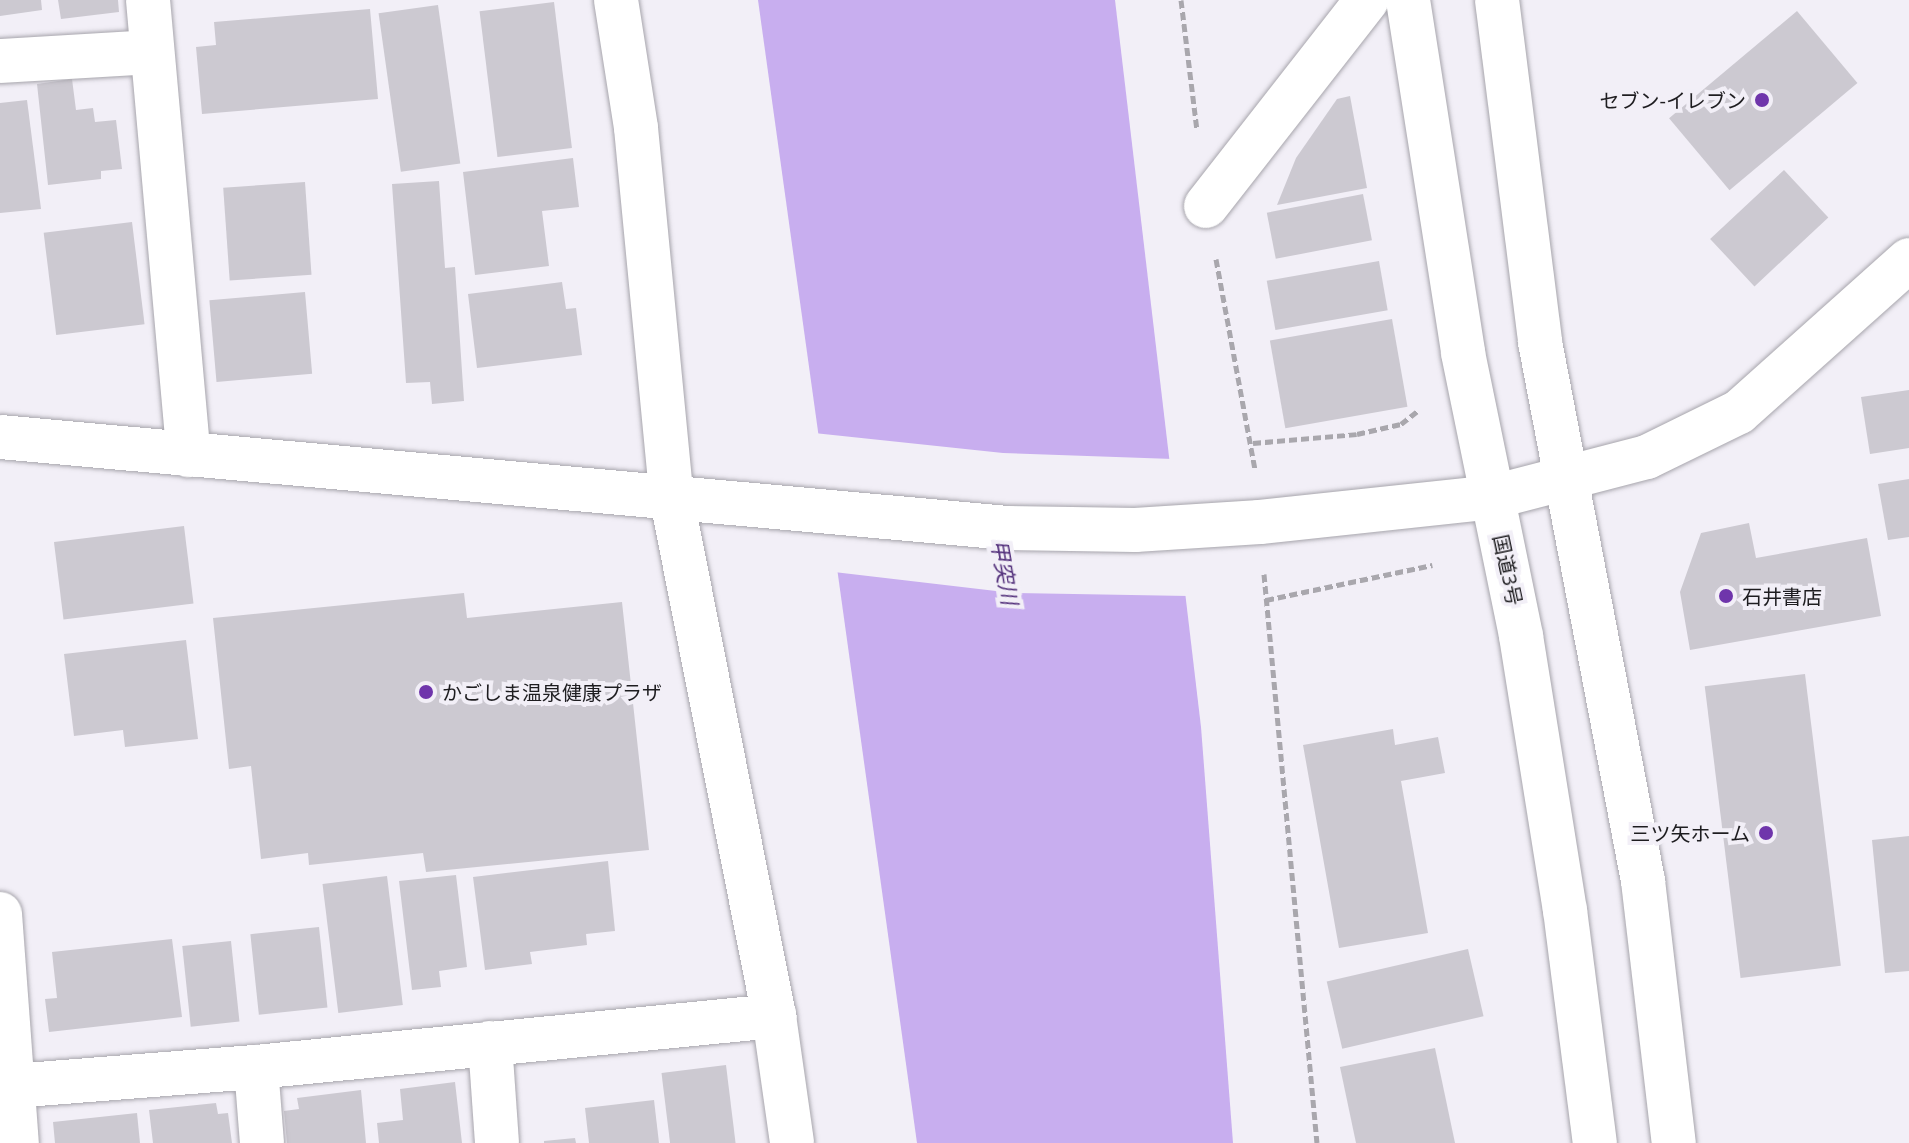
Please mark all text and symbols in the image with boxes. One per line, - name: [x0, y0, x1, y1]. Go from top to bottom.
- place label: セブン-イレブン: [1600, 88, 1746, 112]
- marker: セブン-イレブン: [1753, 91, 1771, 109]
- street label: 国道3号: [1489, 533, 1527, 607]
- water label: 甲突川: [986, 537, 1024, 607]
- place label: 石井書店: [1742, 584, 1822, 608]
- marker: 石井書店: [1717, 587, 1735, 605]
- place label: かごしま温泉健康プラザ: [442, 680, 662, 704]
- marker: かごしま温泉健康プラザ: [417, 683, 435, 701]
- place label: 三ツ矢ホーム: [1630, 821, 1750, 845]
- marker: 三ツ矢ホーム: [1757, 824, 1775, 842]

